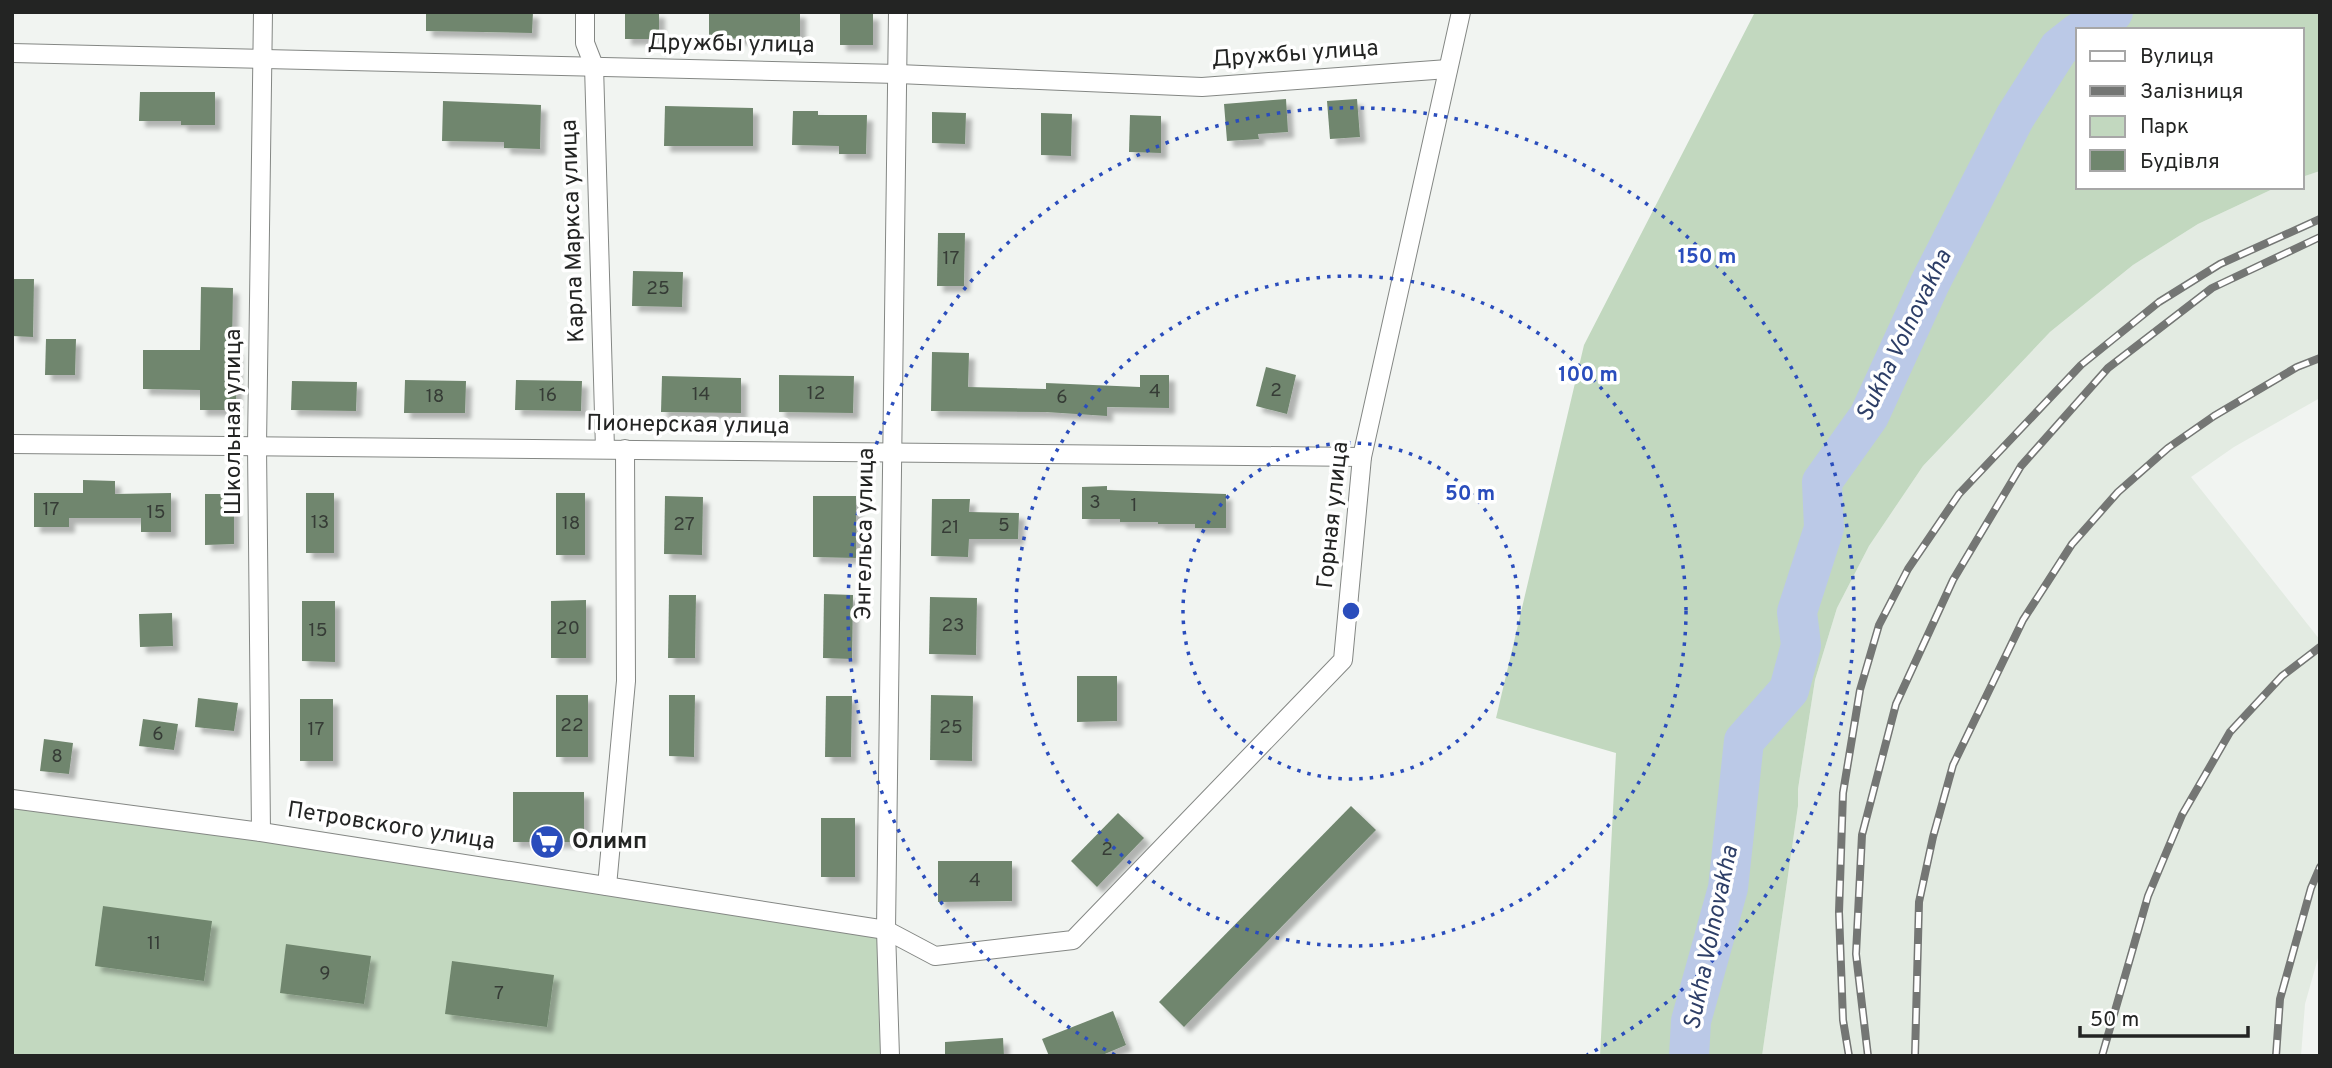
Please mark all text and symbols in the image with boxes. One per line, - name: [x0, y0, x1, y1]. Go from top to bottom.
- legend: [2076, 28, 2304, 189]
- street label: Дружбы улица: [647, 29, 815, 61]
- street label: Дружбы улица: [1211, 35, 1379, 75]
- text: Вулиця: [2140, 44, 2214, 71]
- text: Залізниця: [2140, 79, 2244, 106]
- text: Парк: [2140, 114, 2189, 141]
- street label: Карла Маркса улица: [556, 119, 592, 343]
- text: Будівля: [2140, 149, 2220, 176]
- text: 150 m: [1678, 244, 1736, 271]
- water label: Sukha Volnovakha: [1850, 245, 1960, 427]
- house number: 17: [943, 247, 960, 271]
- house number: 25: [646, 277, 670, 301]
- street label: Школьная улица: [220, 329, 249, 515]
- text: 100 m: [1558, 362, 1618, 389]
- house number: 2: [1270, 379, 1282, 403]
- house number: 4: [1149, 380, 1161, 404]
- house number: 12: [807, 382, 825, 406]
- house number: 14: [692, 383, 710, 407]
- house number: 16: [539, 384, 557, 408]
- house number: 18: [426, 385, 444, 409]
- house number: 6: [1056, 386, 1068, 410]
- street label: Пионерская улица: [586, 410, 790, 442]
- street label: Горная улица: [1312, 440, 1356, 590]
- street label: Энгельса улица: [850, 447, 882, 621]
- text: 50 m: [1445, 481, 1495, 508]
- house number: 3: [1089, 491, 1101, 515]
- house number: 1: [1130, 494, 1138, 518]
- house number: 17: [43, 498, 60, 522]
- house number: 15: [147, 501, 165, 525]
- house number: 13: [311, 511, 329, 535]
- house number: 18: [562, 512, 580, 536]
- house number: 27: [673, 513, 695, 537]
- house number: 5: [998, 514, 1010, 538]
- house number: 21: [941, 516, 959, 540]
- centre of rings: [1339, 599, 1363, 623]
- house number: 23: [941, 614, 965, 638]
- house number: 20: [556, 617, 580, 641]
- house number: 15: [309, 619, 327, 643]
- house number: 22: [560, 714, 584, 738]
- house number: 25: [939, 716, 963, 740]
- house number: 17: [308, 718, 325, 742]
- house number: 6: [152, 723, 164, 747]
- house number: 8: [51, 745, 63, 769]
- street label: Петровского улица: [285, 796, 497, 858]
- supermarket icon: Олимп: [528, 823, 566, 861]
- place label: Олимп: [572, 828, 647, 857]
- house number: 2: [1101, 838, 1113, 862]
- water label: Sukha Volnovakha: [1678, 843, 1746, 1033]
- house number: 4: [969, 869, 981, 893]
- house number: 11: [147, 932, 161, 956]
- house number: 9: [319, 962, 331, 986]
- house number: 7: [494, 982, 504, 1006]
- scale bar: [2080, 995, 2248, 1038]
- text: 50 m: [2090, 1007, 2139, 1034]

